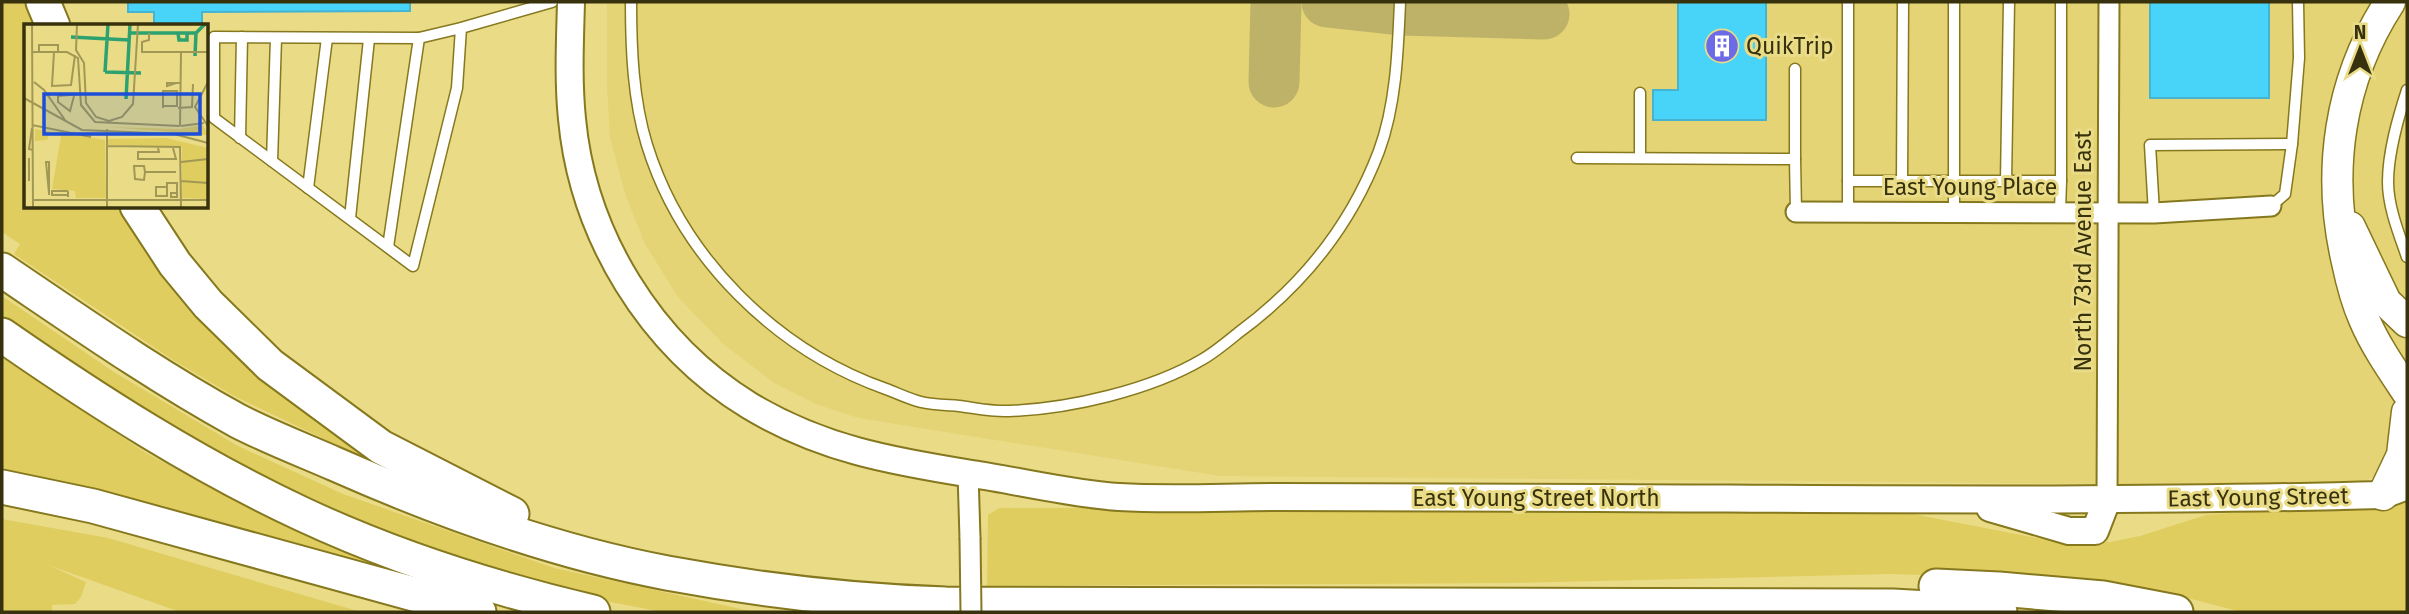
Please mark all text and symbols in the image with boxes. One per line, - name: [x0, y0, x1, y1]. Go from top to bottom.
- north arrow: [2325, 14, 2395, 84]
- text: N: [2354, 21, 2366, 44]
- inset map: [24, 24, 208, 208]
- building icon: QuikTrip: [1703, 27, 1741, 65]
- place label: QuikTrip: [1746, 32, 1834, 60]
- street label: North 73rd Avenue East: [2069, 130, 2097, 372]
- street label: East Young Place: [1883, 173, 2057, 201]
- street label: East Young Street: [2167, 481, 2350, 513]
- street label: East Young Street North: [1412, 484, 1660, 512]

